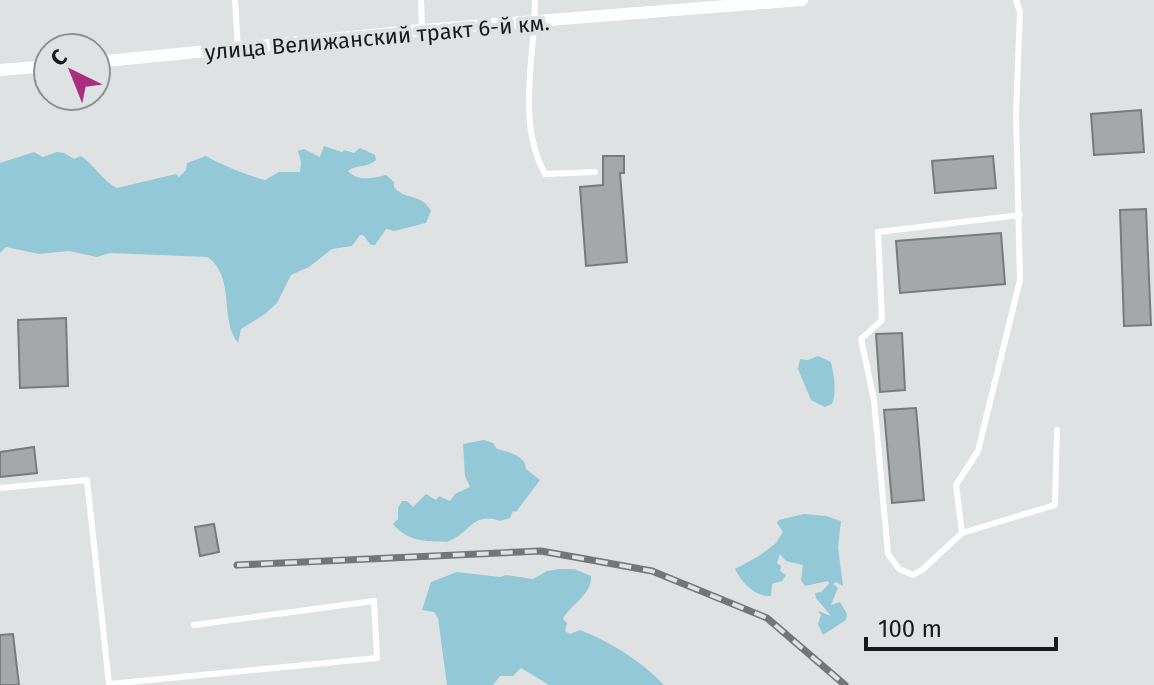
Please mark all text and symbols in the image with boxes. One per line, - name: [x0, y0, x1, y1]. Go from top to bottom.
- street label: улица Велижанский тракт 6-й км.: [204, 9, 550, 66]
- north arrow: [32, 32, 112, 112]
- text: С: [45, 43, 73, 72]
- scale bar: [866, 601, 1056, 651]
- text: 100 m: [878, 615, 942, 643]

